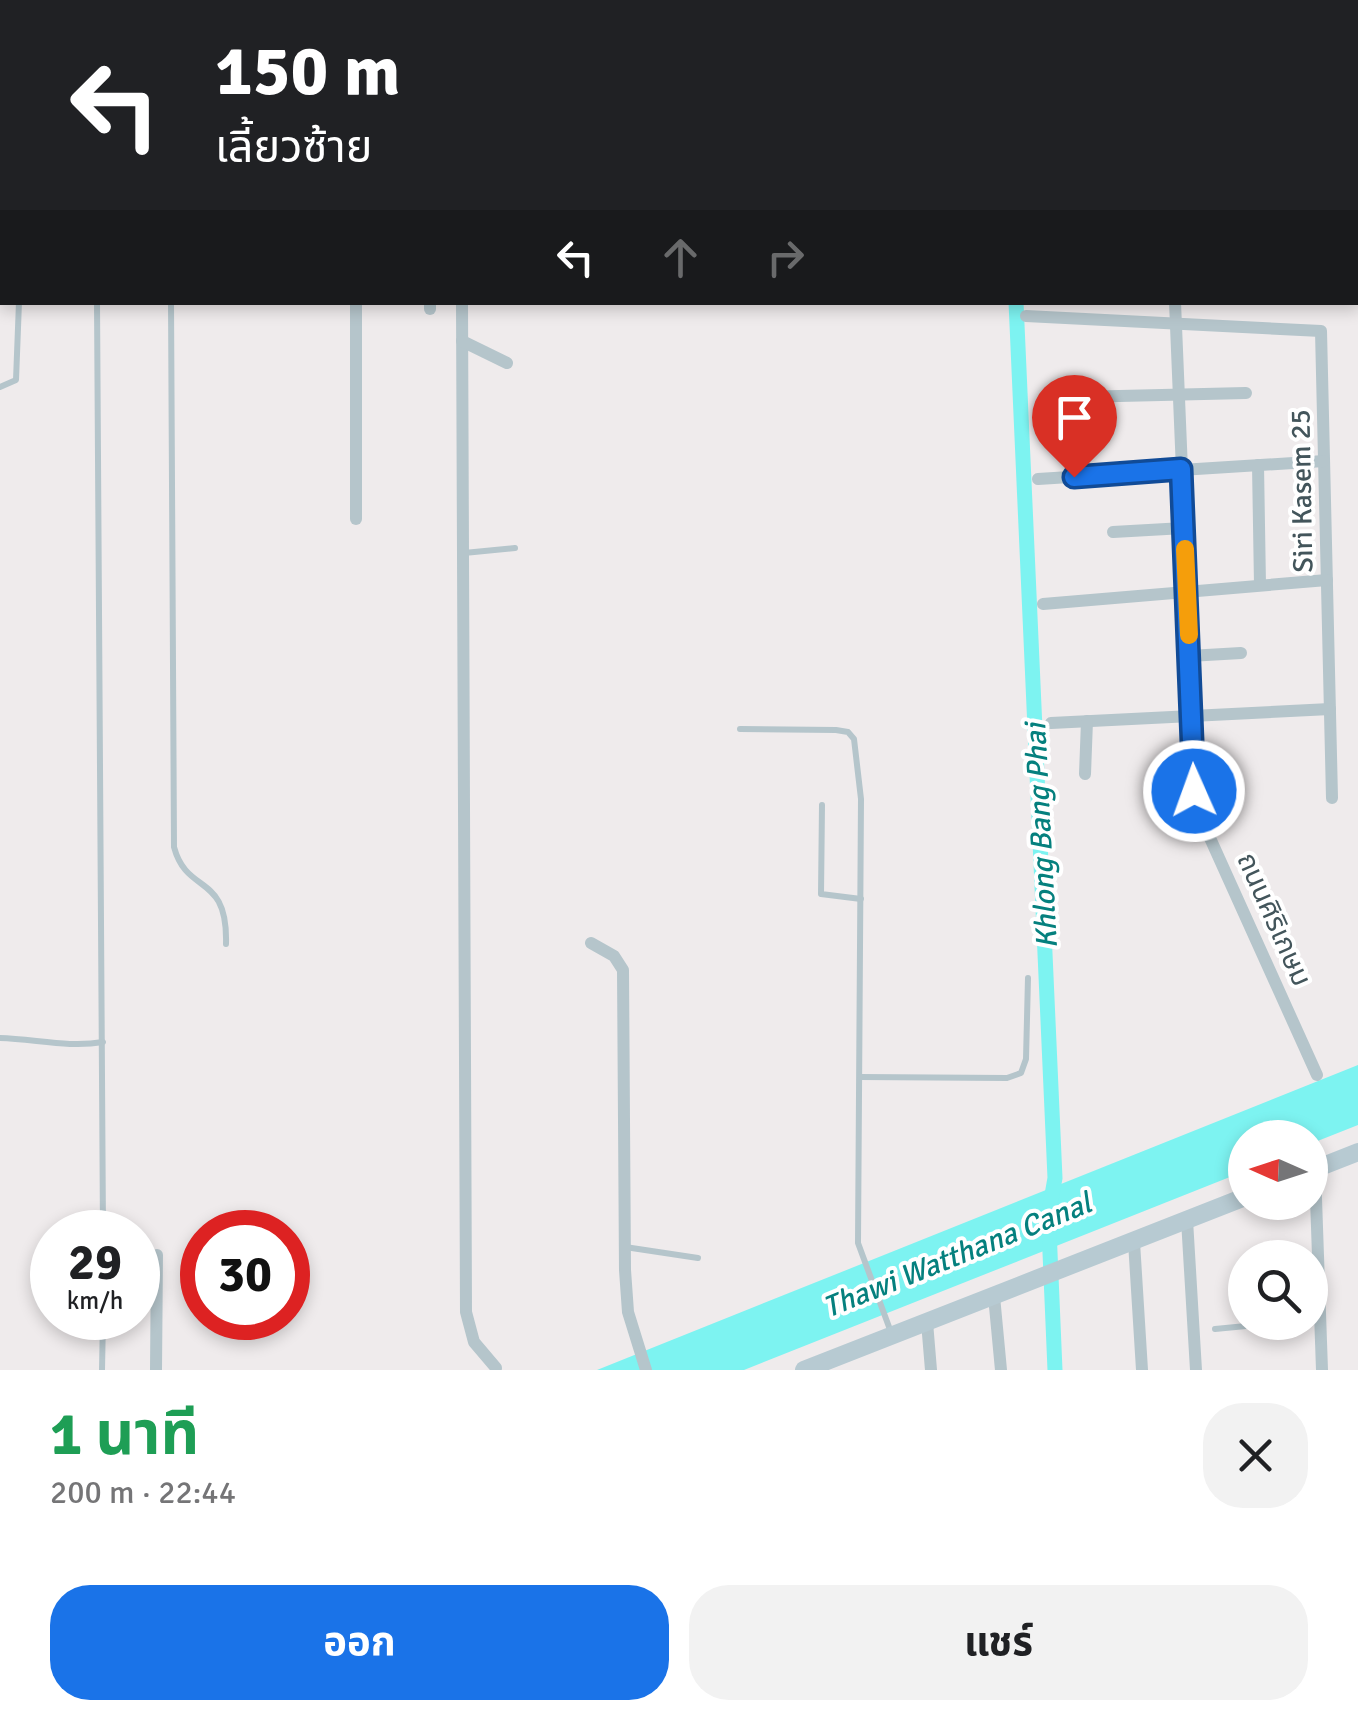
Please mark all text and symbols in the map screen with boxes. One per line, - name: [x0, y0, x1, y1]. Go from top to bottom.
- text: 150 m: [215, 28, 400, 114]
- icon: left: [50, 40, 180, 170]
- text: เลี้ยวซ้าย: [215, 120, 372, 175]
- icon: left: [548, 230, 603, 285]
- icon: ahead: [653, 230, 708, 285]
- icon: right: [758, 230, 813, 285]
- pin: [1032, 375, 1117, 478]
- icon: arrive: [1047, 390, 1102, 445]
- street label: Siri Kasem 25: [1284, 409, 1320, 573]
- water label: Khlong Bang Phai: [1017, 719, 1066, 950]
- position arrow: [1142, 739, 1246, 843]
- street label: ถนนศิริเกษม: [1230, 847, 1319, 991]
- north arrow: [1228, 1120, 1328, 1220]
- map controls: [1228, 1120, 1328, 1340]
- water label: Thawi Watthana Canal: [818, 1184, 1099, 1326]
- speed limit sign: 30: [180, 1210, 310, 1340]
- text: 29: [68, 1232, 122, 1294]
- button: search: [1228, 1240, 1328, 1340]
- text: km/h: [67, 1285, 123, 1316]
- text: 1 นาที: [50, 1398, 199, 1472]
- button: close: [1203, 1403, 1308, 1508]
- text: 200 m · 22:44: [50, 1473, 236, 1512]
- button: ออก: [50, 1585, 669, 1700]
- button: แชร์: [689, 1585, 1308, 1700]

